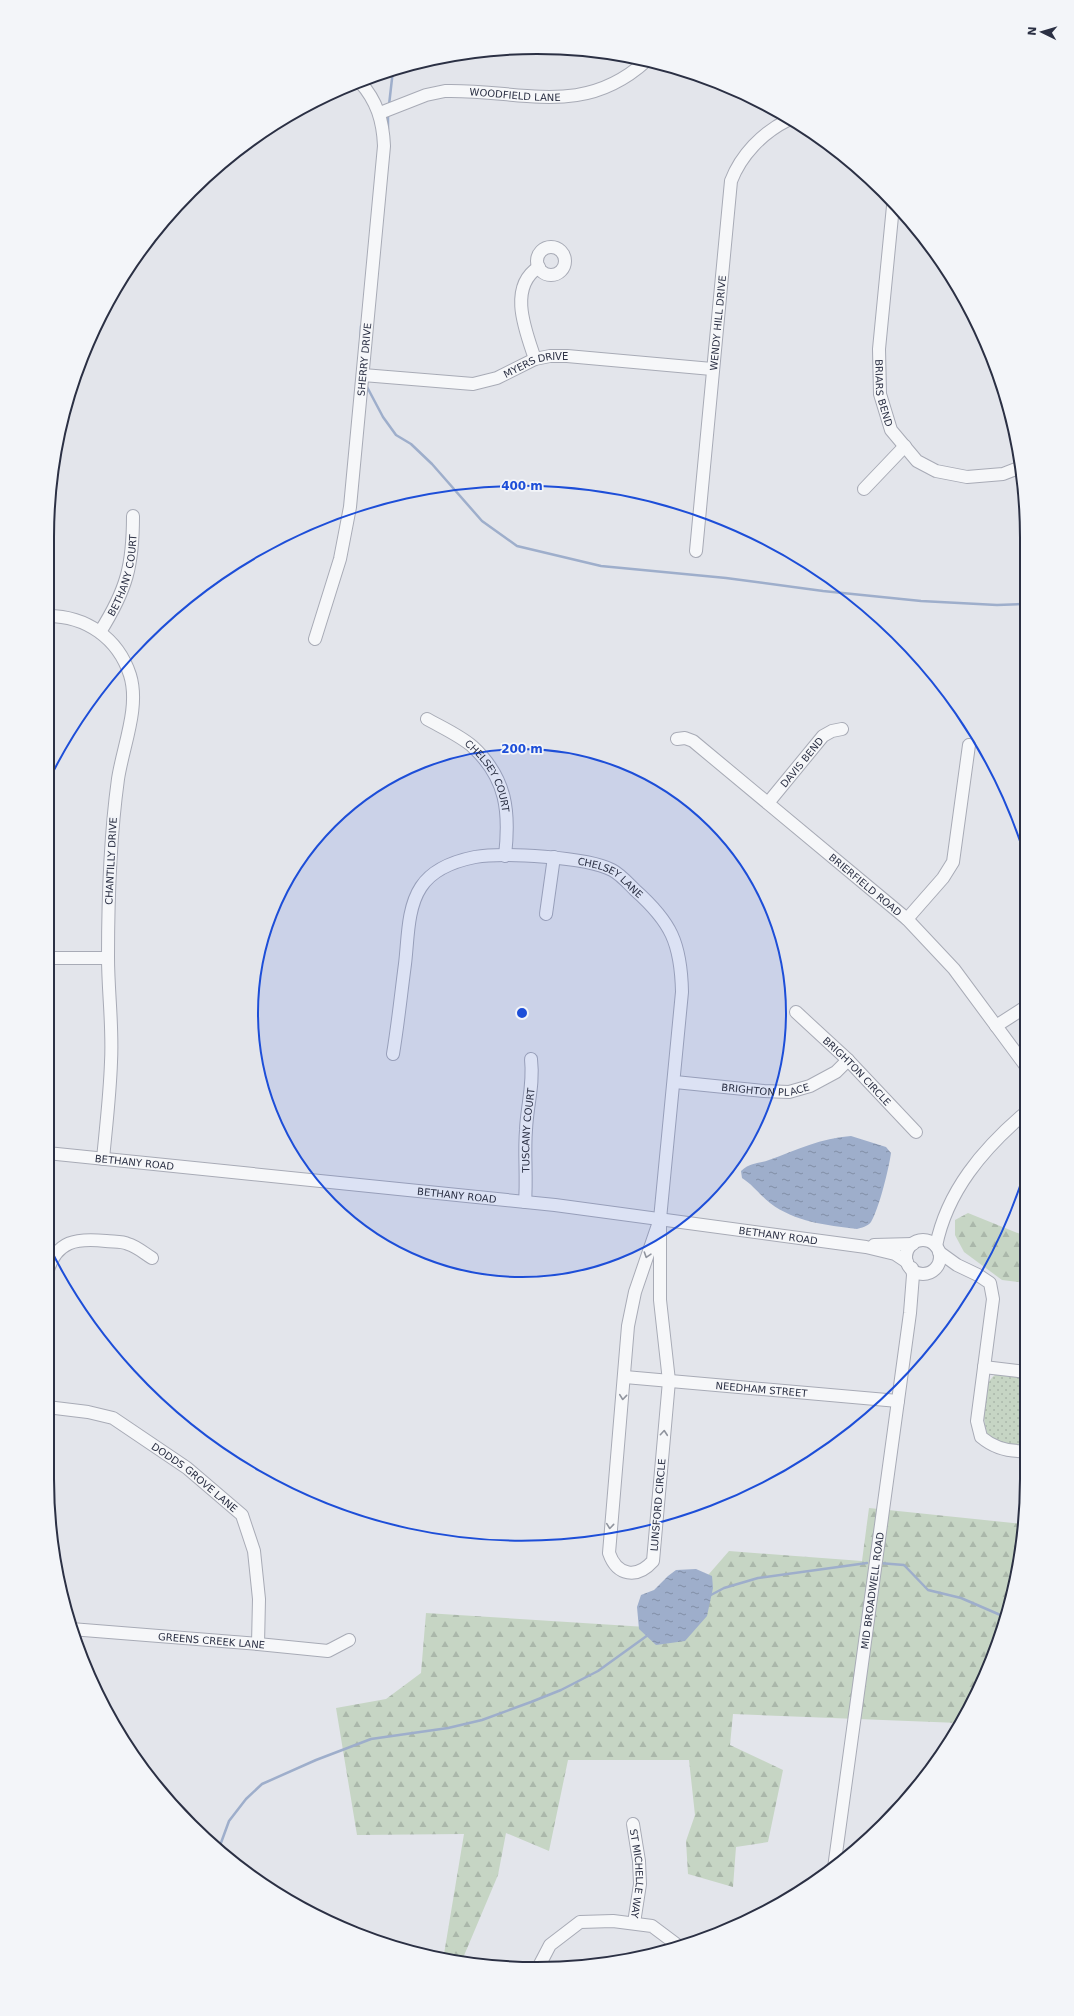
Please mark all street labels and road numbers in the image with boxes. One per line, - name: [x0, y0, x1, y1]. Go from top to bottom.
- street label: WOODFIELD LANE: [469, 86, 561, 103]
- street label: WENDY HILL DRIVE: [708, 275, 728, 371]
- street label: SHERRY DRIVE: [355, 322, 373, 397]
- street label: MYERS DRIVE: [501, 350, 568, 379]
- street label: BRIARS BEND: [874, 359, 895, 428]
- street label: BETHANY COURT: [105, 533, 138, 618]
- street label: DAVIS BEND: [778, 735, 826, 789]
- street label: CHELSEY COURT: [463, 737, 512, 813]
- street label: CHANTILLY DRIVE: [103, 817, 119, 905]
- street label: BRIERFIELD ROAD: [827, 851, 904, 918]
- street label: CHELSEY LANE: [577, 855, 645, 900]
- street label: BRIGHTON CIRCLE: [821, 1034, 893, 1108]
- street label: BRIGHTON PLACE: [721, 1081, 811, 1098]
- street label: TUSCANY COURT: [520, 1086, 536, 1174]
- street label: BETHANY ROAD: [94, 1152, 175, 1172]
- street label: BETHANY ROAD: [417, 1185, 497, 1205]
- street label: BETHANY ROAD: [738, 1224, 819, 1246]
- street label: NEEDHAM STREET: [715, 1379, 809, 1399]
- street label: DODDS GROVE LANE: [150, 1440, 240, 1514]
- street label: LUNSFORD CIRCLE: [648, 1458, 668, 1552]
- street label: MID BROADWELL ROAD: [859, 1531, 886, 1650]
- street label: GREENS CREEK LANE: [158, 1631, 266, 1650]
- street label: ST MICHELLE WAY: [628, 1828, 646, 1920]

